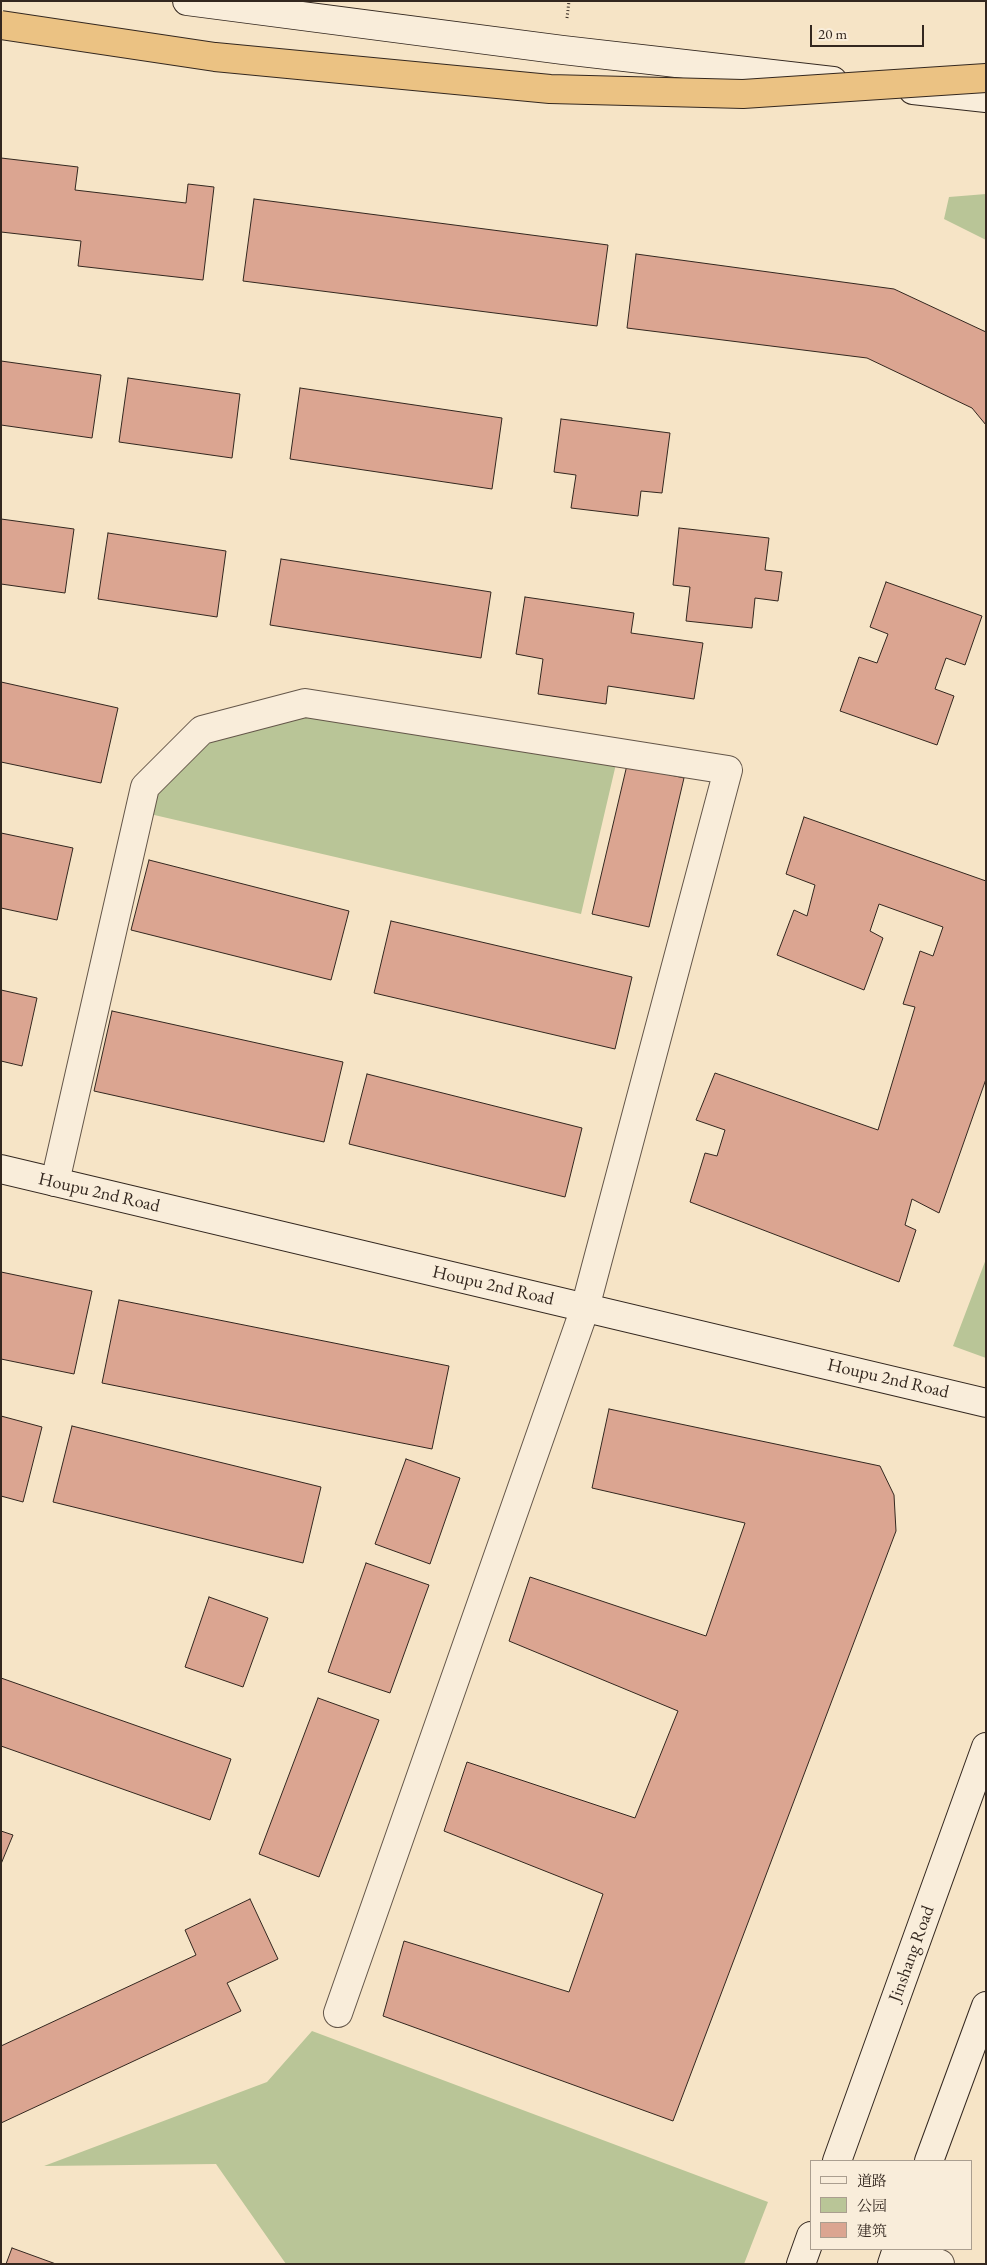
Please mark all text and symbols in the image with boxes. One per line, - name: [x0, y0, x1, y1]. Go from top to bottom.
- scale bar: [812, 15, 926, 47]
- text: 20 m: [818, 24, 847, 43]
- street label: Houpu 2nd Road: [36, 1169, 162, 1217]
- street label: Houpu 2nd Road: [430, 1262, 556, 1310]
- street label: Houpu 2nd Road: [825, 1355, 951, 1403]
- street label: Jinshang Road: [885, 1903, 939, 2005]
- legend: [810, 2160, 972, 2250]
- text: 道路: [857, 2171, 887, 2190]
- text: 公园: [857, 2196, 887, 2215]
- text: 建筑: [857, 2221, 887, 2240]

